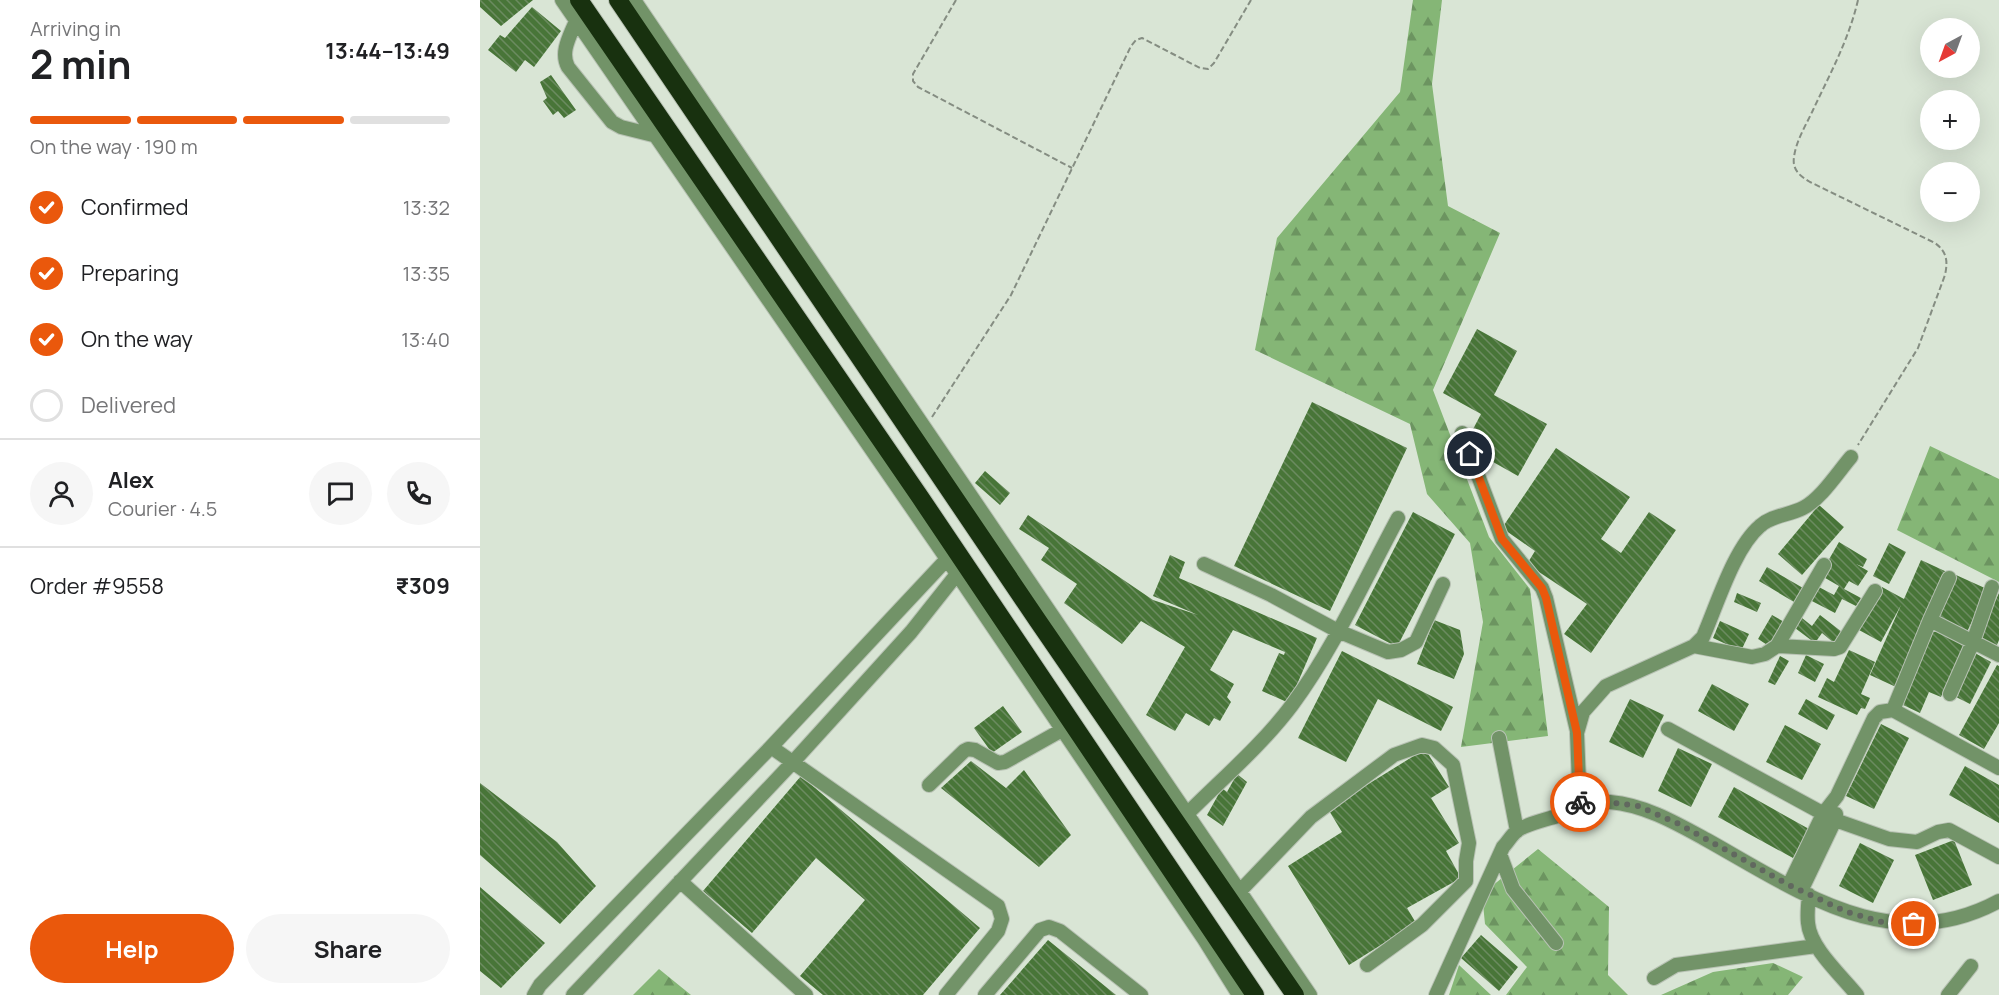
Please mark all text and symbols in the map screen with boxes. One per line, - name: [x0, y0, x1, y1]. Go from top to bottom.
- text: Arriving in: [30, 15, 121, 42]
- north arrow: [1920, 18, 1980, 78]
- map controls: [1920, 18, 1980, 222]
- text: 13:44–13:49: [325, 36, 450, 66]
- text: 2 min: [30, 37, 131, 91]
- button: +: [1920, 90, 1980, 150]
- text: On the way · 190 m: [30, 133, 198, 160]
- button: −: [1920, 162, 1980, 222]
- icon: check: [30, 191, 63, 224]
- text: Confirmed: [81, 192, 189, 222]
- text: 13:32: [403, 194, 450, 221]
- icon: check: [30, 257, 63, 290]
- text: Preparing: [81, 258, 179, 288]
- text: 13:35: [403, 260, 450, 287]
- icon: check: [30, 323, 63, 356]
- text: On the way: [81, 324, 193, 354]
- text: 13:40: [401, 326, 450, 353]
- text: Delivered: [81, 390, 176, 420]
- pin: [1444, 428, 1495, 479]
- icon: home: [1453, 437, 1486, 470]
- button: person: [30, 462, 93, 525]
- button: chat: [309, 462, 372, 525]
- button: phone: [387, 462, 450, 525]
- text: Alex: [108, 465, 154, 495]
- text: Courier · 4.5: [108, 495, 217, 522]
- text: Order #9558: [30, 571, 164, 601]
- text: ₹309: [395, 571, 450, 601]
- courier: [1550, 772, 1610, 832]
- icon: bike: [1564, 786, 1597, 819]
- pin: [1888, 898, 1939, 949]
- icon: bag: [1897, 907, 1930, 940]
- button: Help: [30, 914, 234, 983]
- button: Share: [246, 914, 450, 983]

